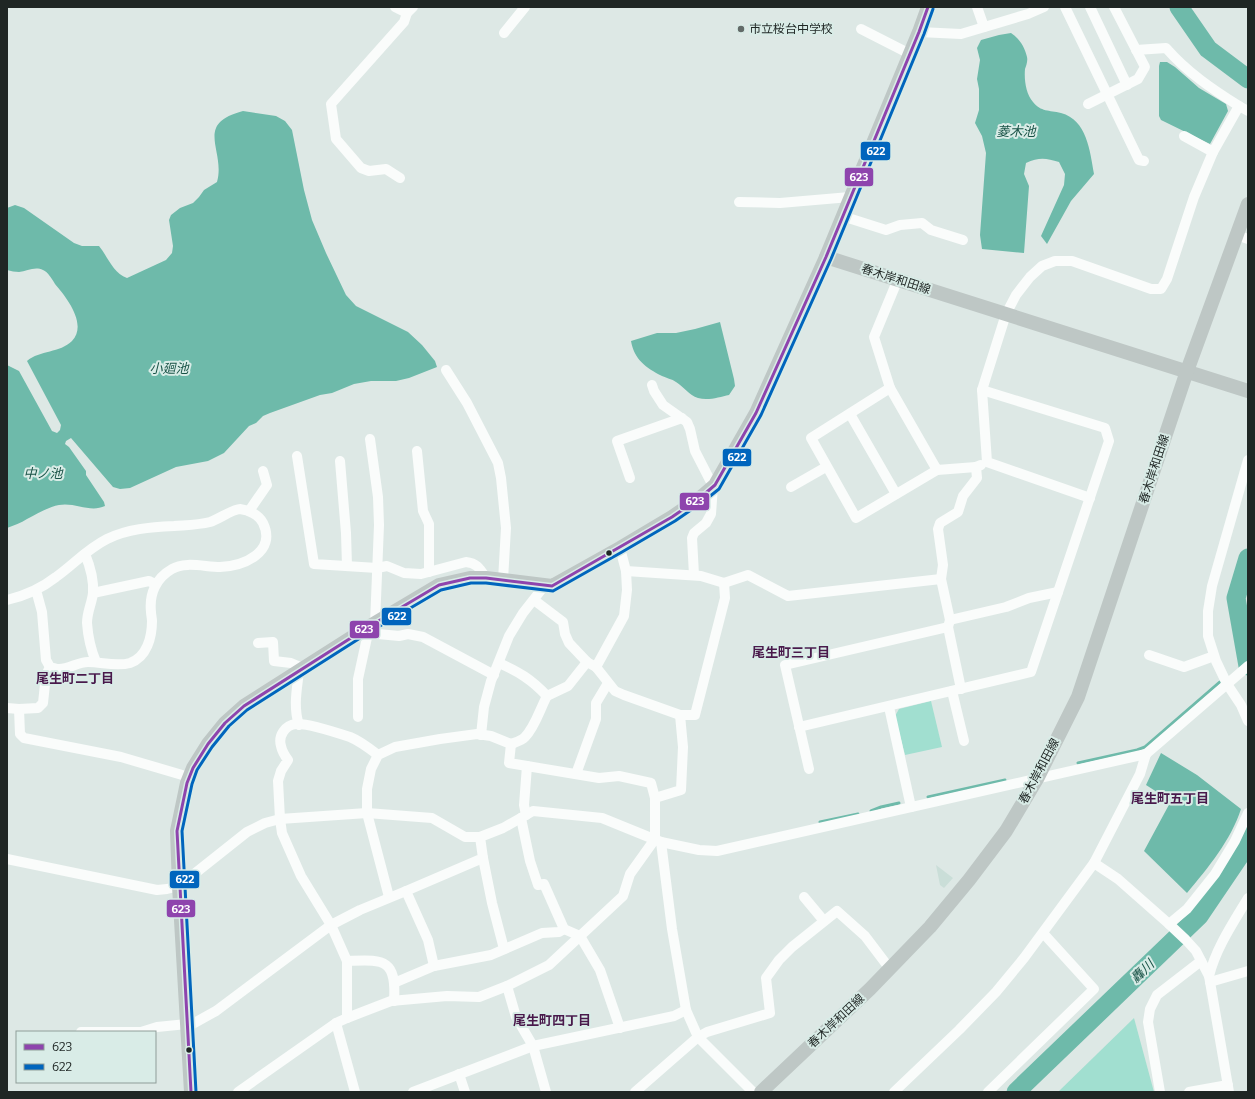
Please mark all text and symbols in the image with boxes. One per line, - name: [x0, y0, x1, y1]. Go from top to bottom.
- place label: 市立桜台中学校: [749, 22, 833, 36]
- marker: 市立桜台中学校: [736, 24, 746, 34]
- water label: 菱木池: [996, 124, 1037, 139]
- line badge: 622: [860, 141, 891, 161]
- text: 622: [867, 145, 885, 158]
- line badge: 623: [844, 167, 874, 187]
- text: 623: [850, 171, 868, 184]
- street label: 春木岸和田線: [860, 261, 932, 297]
- water label: 小廻池: [149, 361, 190, 376]
- street label: 春木岸和田線: [1136, 433, 1172, 505]
- line badge: 622: [722, 448, 752, 467]
- text: 622: [728, 451, 746, 464]
- water label: 中ノ池: [23, 466, 64, 481]
- line badge: 623: [679, 492, 710, 511]
- text: 623: [686, 495, 704, 508]
- unlabelled marker: [604, 548, 614, 558]
- line badge: 622: [381, 607, 412, 626]
- text: 622: [388, 610, 406, 623]
- line badge: 623: [349, 620, 380, 639]
- text: 623: [355, 623, 373, 636]
- district label: 尾生町三丁目: [752, 645, 830, 660]
- district label: 尾生町二丁目: [36, 671, 114, 686]
- street label: 春木岸和田線: [1016, 736, 1062, 806]
- district label: 尾生町五丁目: [1131, 791, 1209, 806]
- line badge: 622: [169, 870, 200, 889]
- text: 622: [176, 873, 194, 886]
- line badge: 623: [166, 899, 196, 918]
- text: 623: [172, 903, 190, 916]
- water label: 轟川: [1128, 956, 1158, 986]
- street label: 春木岸和田線: [805, 991, 867, 1051]
- district label: 尾生町四丁目: [513, 1013, 591, 1028]
- legend: [16, 1031, 156, 1083]
- text: 623: [52, 1040, 72, 1054]
- unlabelled marker: [184, 1045, 194, 1055]
- text: 622: [52, 1060, 72, 1074]

